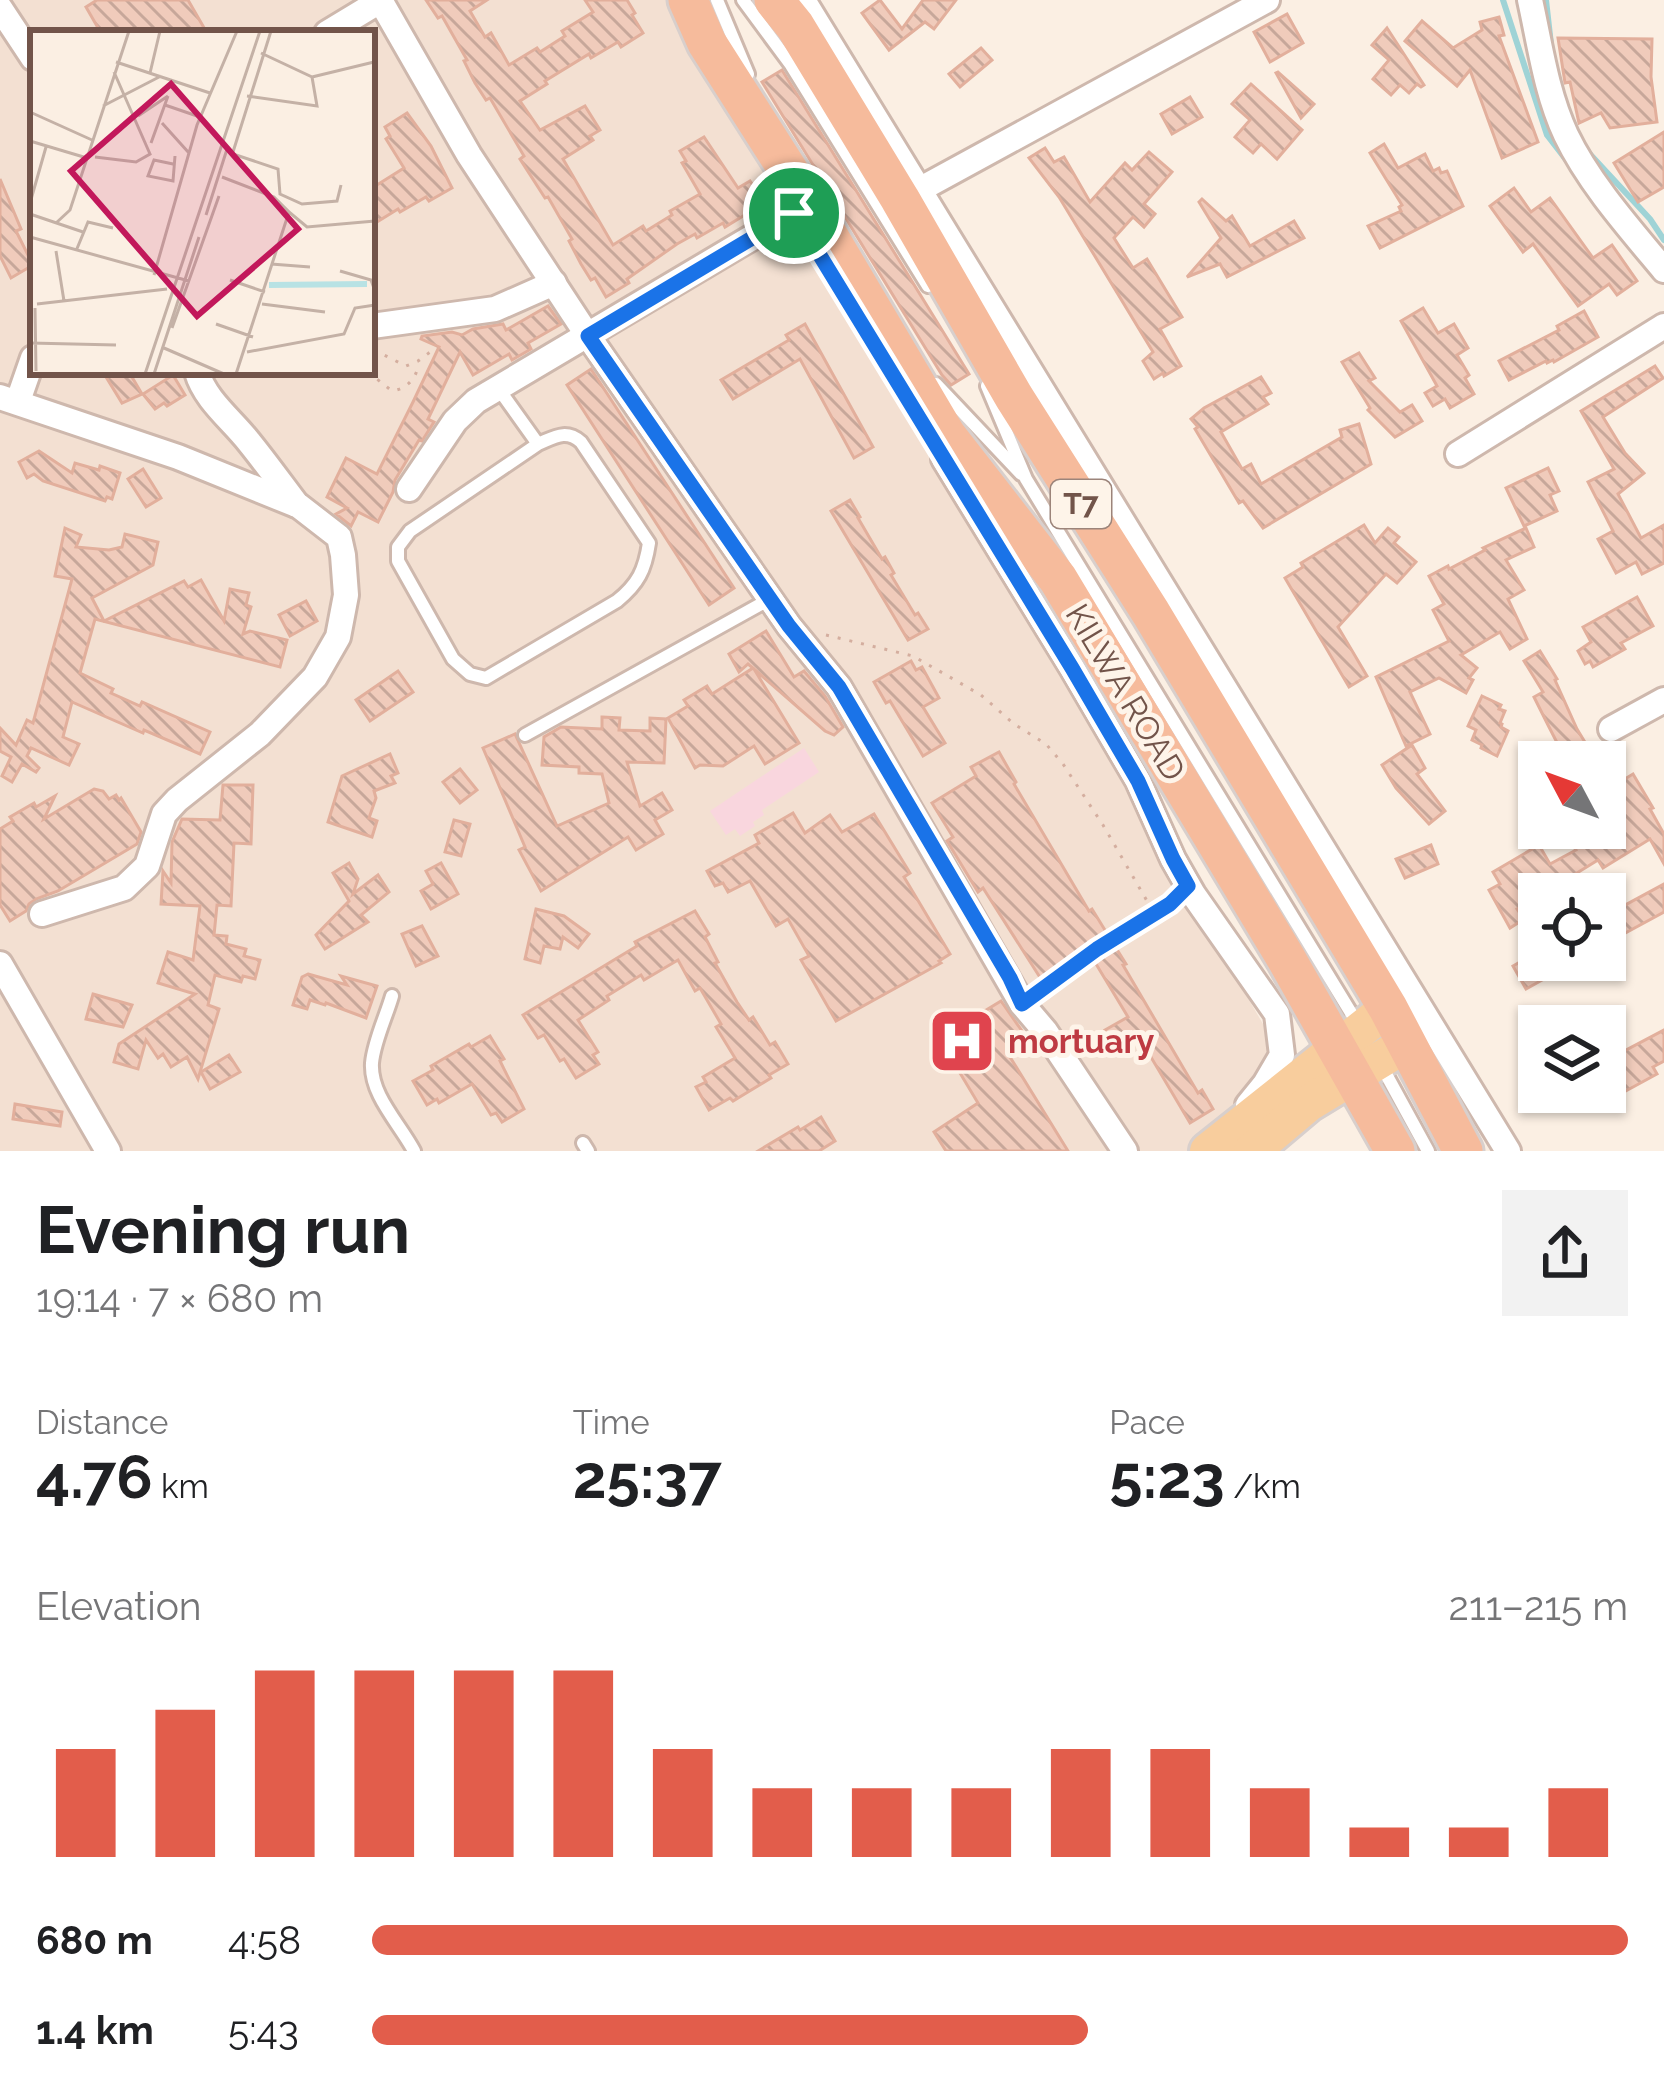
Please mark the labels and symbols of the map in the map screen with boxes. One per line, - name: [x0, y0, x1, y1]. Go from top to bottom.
- inset map: [30, 30, 375, 375]
- pin: [743, 162, 845, 264]
- road number: T7: [1051, 480, 1111, 528]
- street label: KILWA ROAD: [1058, 597, 1194, 788]
- north arrow: [1518, 741, 1626, 849]
- hospital icon: mortuary: [927, 1006, 997, 1076]
- place label: mortuary: [1008, 1022, 1154, 1061]

